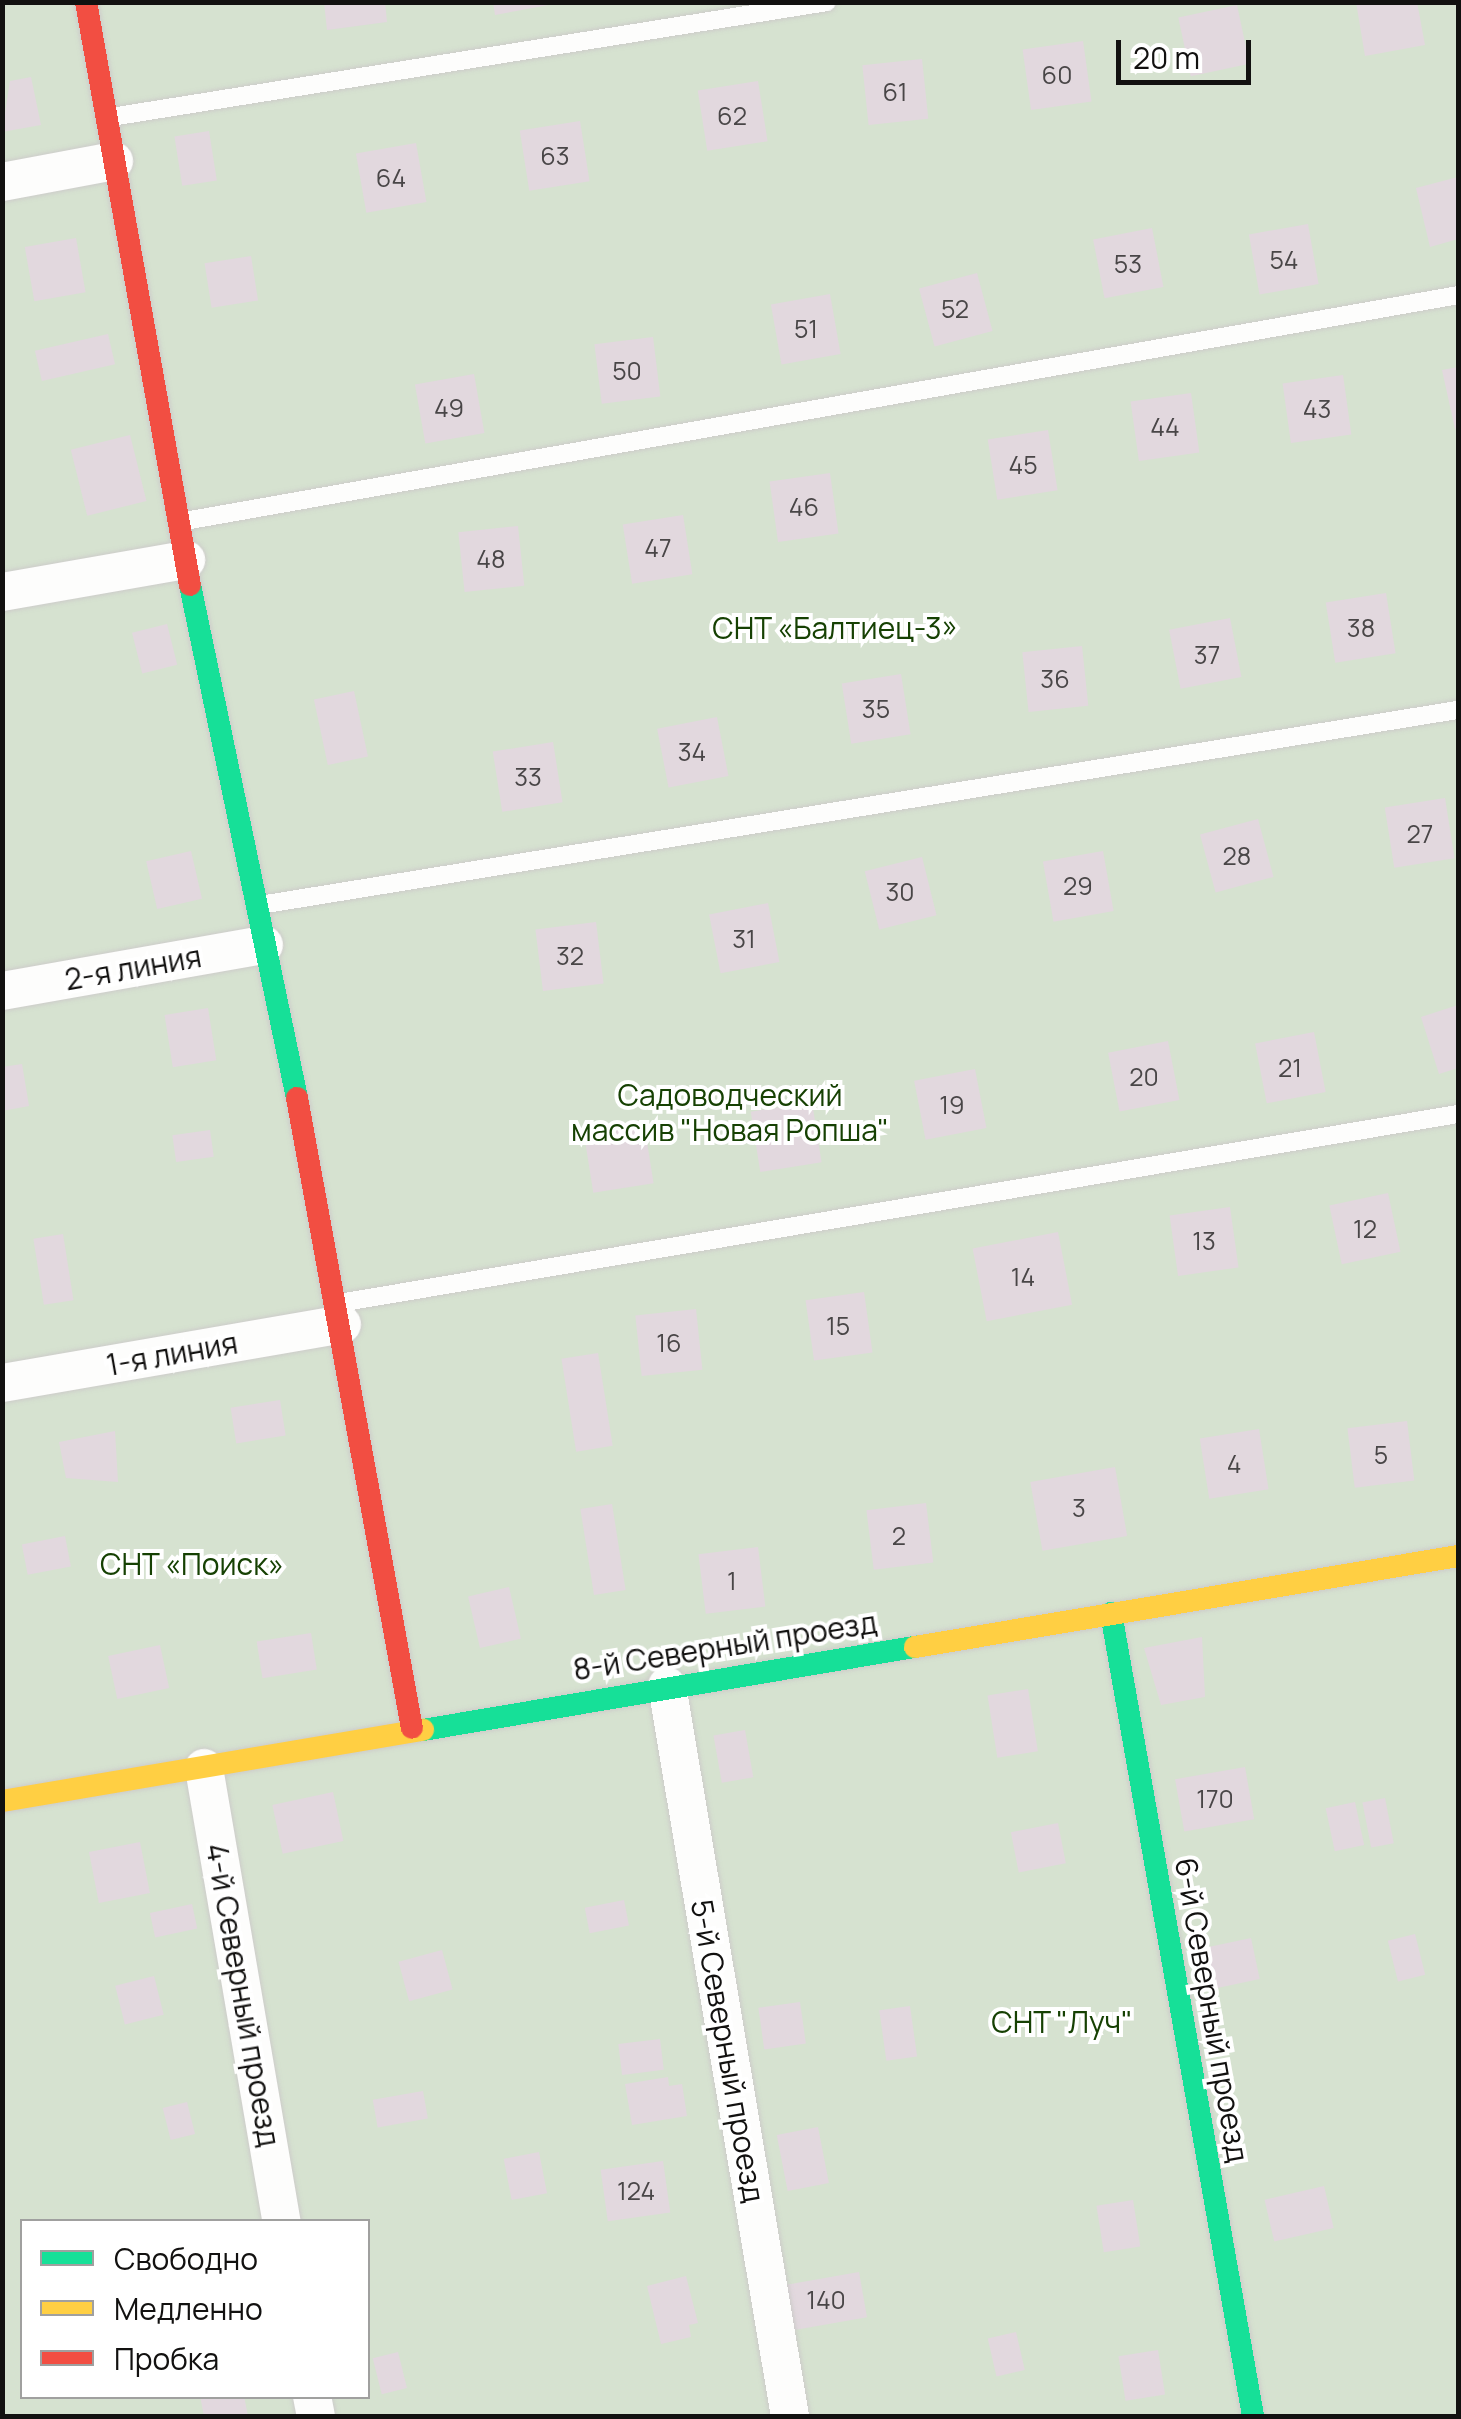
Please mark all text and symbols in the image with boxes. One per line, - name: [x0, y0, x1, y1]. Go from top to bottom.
- scale bar: [1121, 20, 1256, 82]
- text: 20 m: [1133, 37, 1200, 78]
- house number: 60: [1042, 60, 1072, 90]
- house number: 61: [883, 77, 907, 107]
- house number: 62: [717, 101, 747, 131]
- house number: 63: [540, 141, 570, 171]
- house number: 64: [376, 163, 406, 193]
- house number: 54: [1269, 245, 1299, 275]
- house number: 53: [1114, 249, 1142, 279]
- house number: 52: [941, 294, 969, 324]
- house number: 51: [794, 314, 818, 344]
- house number: 50: [612, 356, 642, 386]
- house number: 49: [434, 393, 464, 423]
- house number: 43: [1303, 394, 1331, 424]
- house number: 44: [1150, 412, 1180, 442]
- house number: 45: [1008, 450, 1038, 480]
- house number: 46: [789, 492, 819, 522]
- house number: 47: [644, 533, 672, 563]
- house number: 48: [476, 544, 506, 574]
- park label: СНТ «Балтиец-3»: [712, 610, 958, 646]
- house number: 38: [1347, 613, 1375, 643]
- house number: 37: [1194, 640, 1220, 670]
- house number: 36: [1040, 664, 1070, 694]
- house number: 35: [862, 694, 890, 724]
- house number: 34: [678, 737, 706, 767]
- house number: 33: [514, 762, 542, 792]
- house number: 27: [1407, 819, 1433, 849]
- house number: 28: [1223, 841, 1251, 871]
- house number: 29: [1063, 871, 1093, 901]
- house number: 30: [885, 877, 915, 907]
- house number: 31: [732, 924, 756, 954]
- street label: 2-я линия: [62, 938, 204, 998]
- house number: 32: [556, 941, 584, 971]
- house number: 21: [1278, 1053, 1302, 1083]
- house number: 20: [1129, 1062, 1159, 1092]
- park label: Садоводческий массив "Новая Ропша": [571, 1077, 889, 1148]
- house number: 19: [939, 1090, 965, 1120]
- house number: 12: [1353, 1214, 1377, 1244]
- house number: 13: [1192, 1226, 1216, 1256]
- house number: 14: [1011, 1262, 1035, 1292]
- house number: 15: [826, 1311, 850, 1341]
- street label: 1-я линия: [104, 1325, 240, 1383]
- house number: 16: [656, 1328, 682, 1358]
- house number: 5: [1374, 1440, 1388, 1470]
- house number: 4: [1227, 1449, 1241, 1479]
- house number: 3: [1072, 1493, 1086, 1523]
- house number: 2: [892, 1521, 906, 1551]
- park label: СНТ «Поиск»: [99, 1546, 285, 1582]
- house number: 1: [727, 1566, 737, 1596]
- street label: 8-й Северный проезд: [571, 1604, 879, 1688]
- house number: 170: [1196, 1784, 1234, 1814]
- street label: 4-й Северный проезд: [199, 1841, 287, 2149]
- street label: 6-й Северный проезд: [1168, 1855, 1256, 2165]
- street label: 5-й Северный проезд: [684, 1897, 772, 2205]
- park label: СНТ "Луч": [991, 2004, 1133, 2040]
- house number: 124: [617, 2176, 655, 2206]
- legend: [20, 2219, 370, 2399]
- text: Свободно: [114, 2238, 258, 2279]
- house number: 140: [806, 2285, 846, 2315]
- text: Медленно: [114, 2288, 263, 2329]
- text: Пробка: [114, 2338, 219, 2379]

